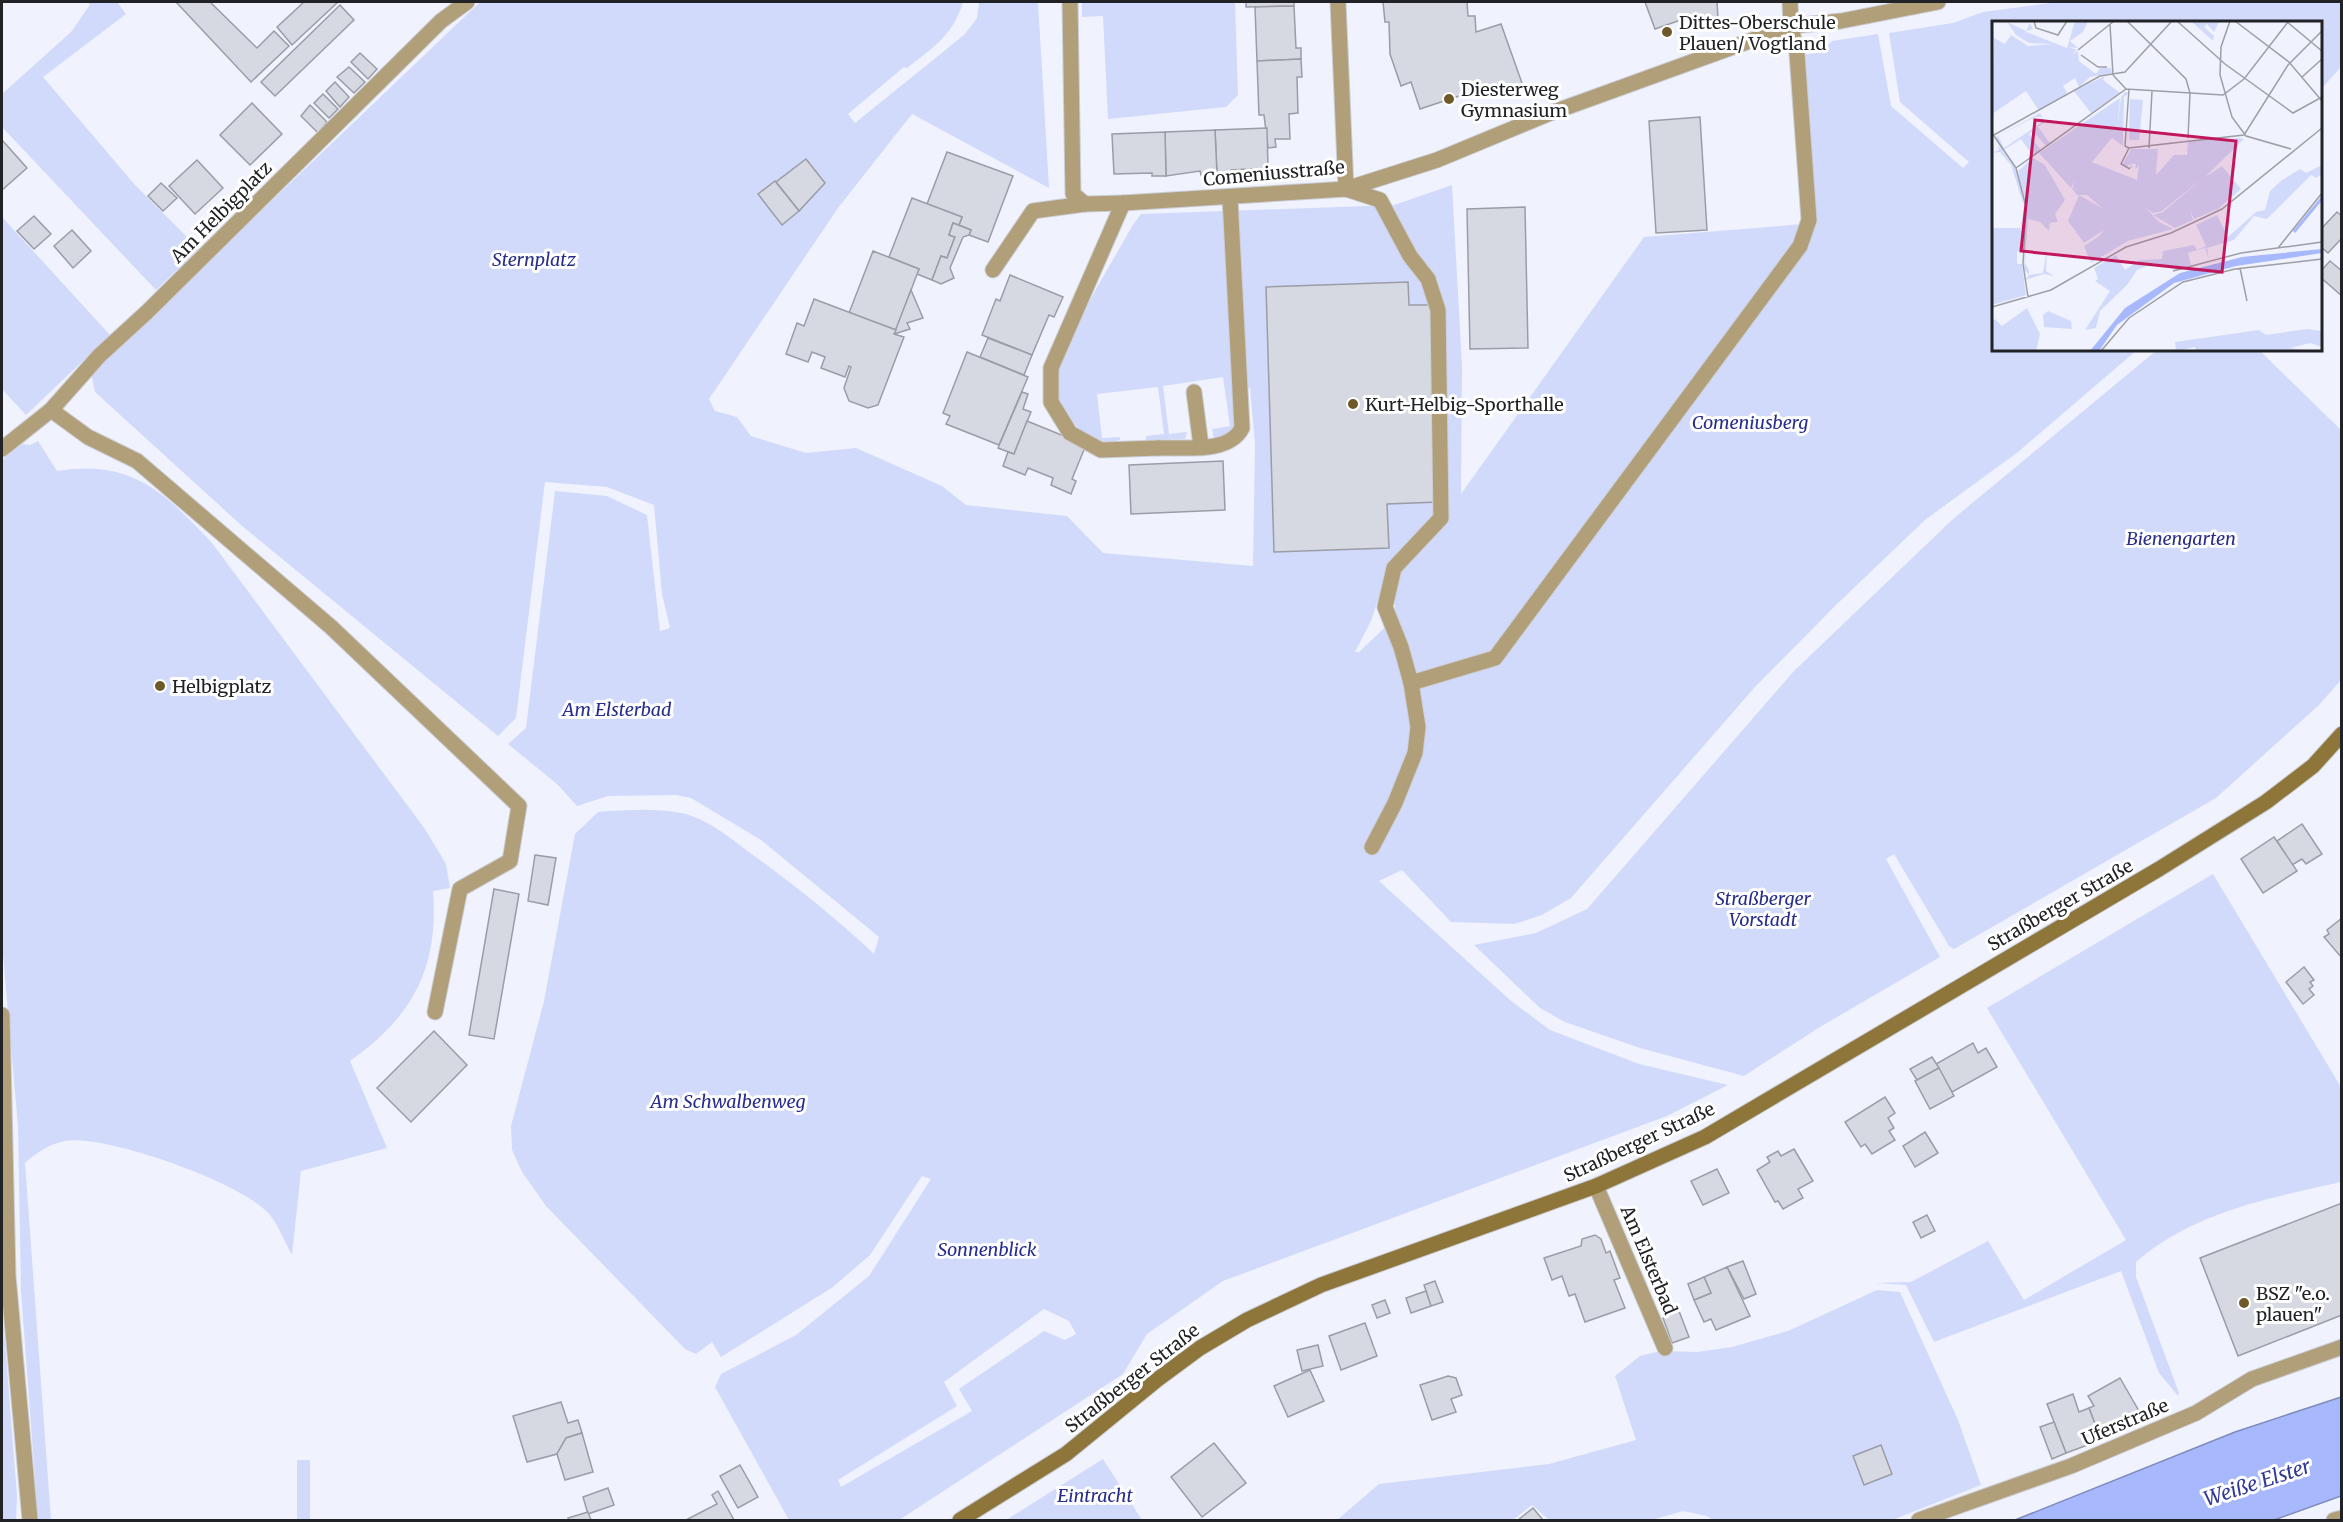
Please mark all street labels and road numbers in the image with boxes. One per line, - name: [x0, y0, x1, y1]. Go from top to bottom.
- street label: Comeniusstraße: [1202, 155, 1346, 191]
- street label: Am Helbigplatz: [165, 156, 277, 268]
- street label: Straßberger Straße: [1983, 854, 2137, 956]
- street label: Straßberger Straße: [1560, 1097, 1718, 1187]
- street label: Am Elsterbad: [1615, 1201, 1682, 1318]
- street label: Straßberger Straße: [1060, 1318, 1204, 1438]
- street label: Uferstraße: [2078, 1393, 2172, 1451]

